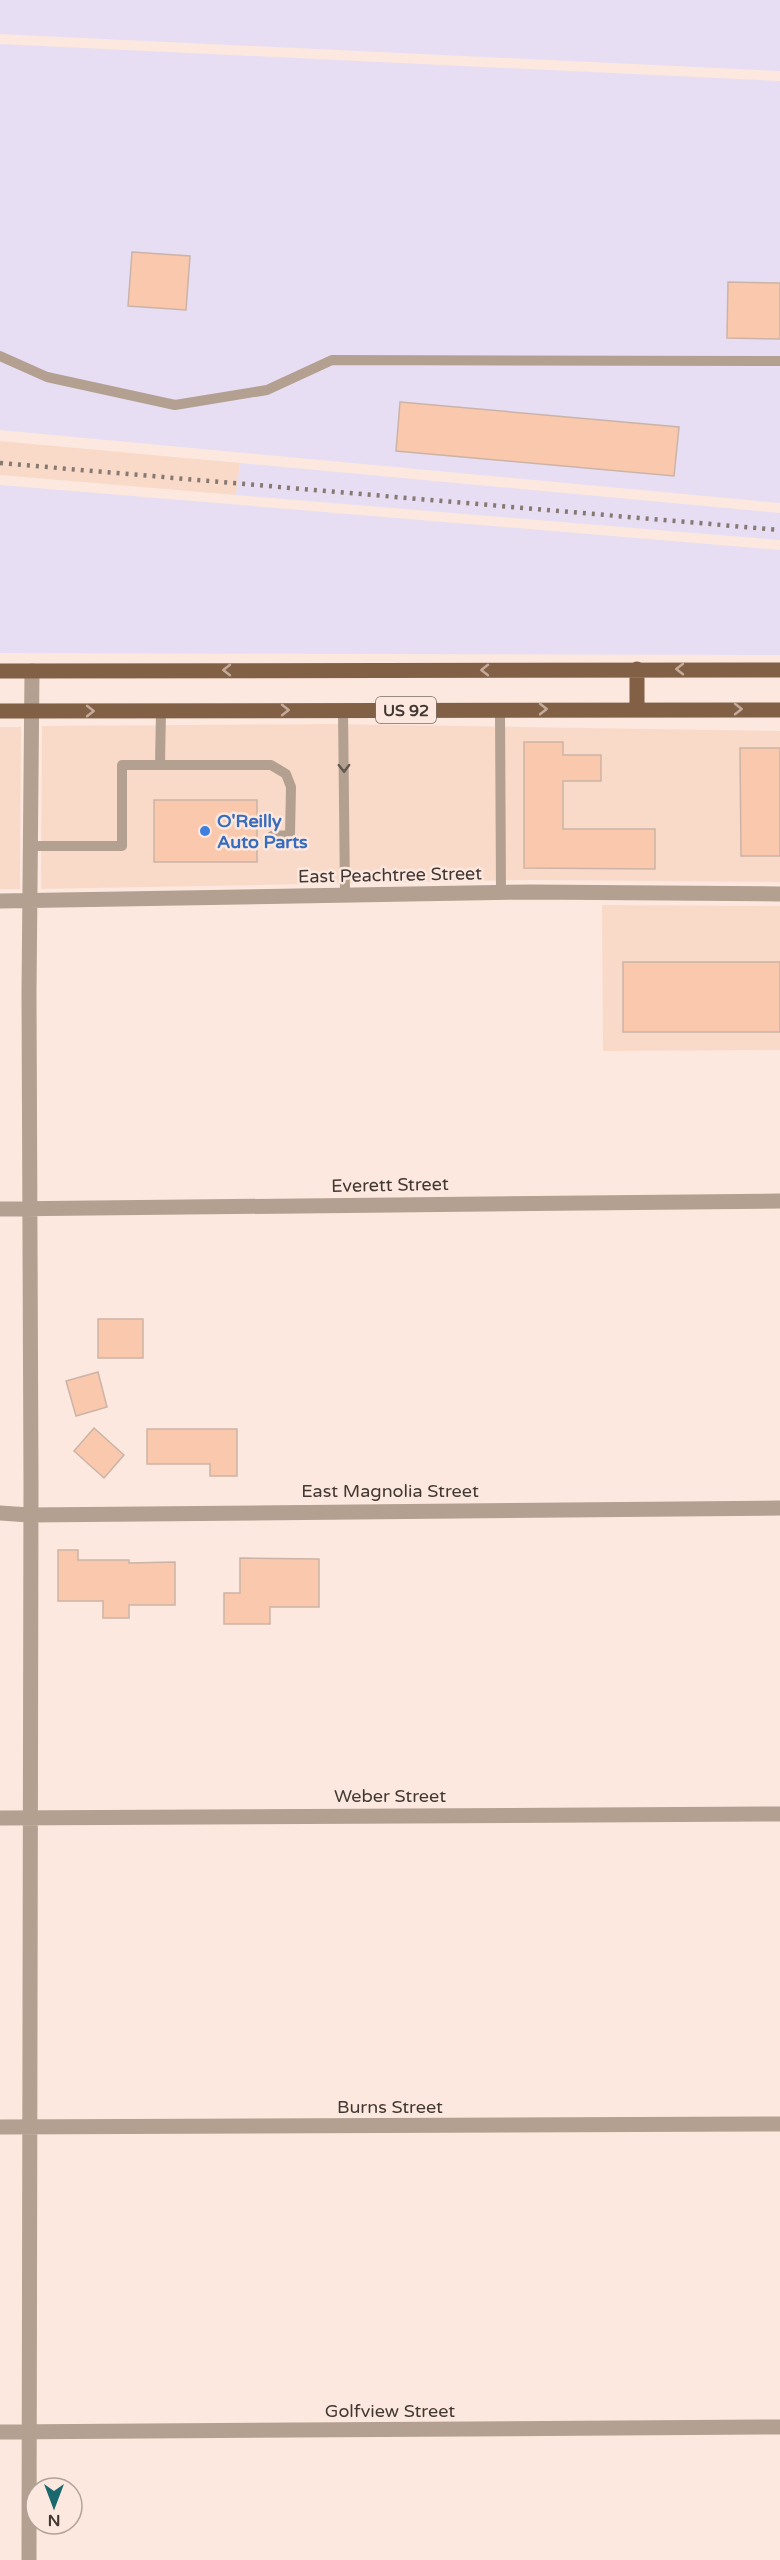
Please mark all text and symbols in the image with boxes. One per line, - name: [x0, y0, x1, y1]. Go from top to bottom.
- one-way arrow: [675, 663, 684, 675]
- one-way arrow: [222, 664, 231, 676]
- one-way arrow: [480, 664, 489, 676]
- road number: US 92: [376, 697, 436, 723]
- one-way arrow: [538, 703, 547, 716]
- one-way arrow: [733, 703, 742, 716]
- one-way arrow: [280, 704, 289, 716]
- one-way arrow: [85, 705, 94, 717]
- one-way arrow: [338, 764, 350, 773]
- place label: O'Reilly Auto Parts: [217, 810, 308, 853]
- marker: O'Reilly Auto Parts: [198, 824, 212, 838]
- street label: East Peachtree Street: [298, 862, 482, 888]
- street label: Everett Street: [331, 1173, 449, 1197]
- street label: East Magnolia Street: [301, 1480, 479, 1502]
- street label: Weber Street: [334, 1785, 446, 1807]
- street label: Burns Street: [337, 2096, 443, 2118]
- street label: Golfview Street: [325, 2400, 455, 2422]
- north arrow: [24, 2476, 84, 2536]
- text: N: [48, 2510, 60, 2530]

